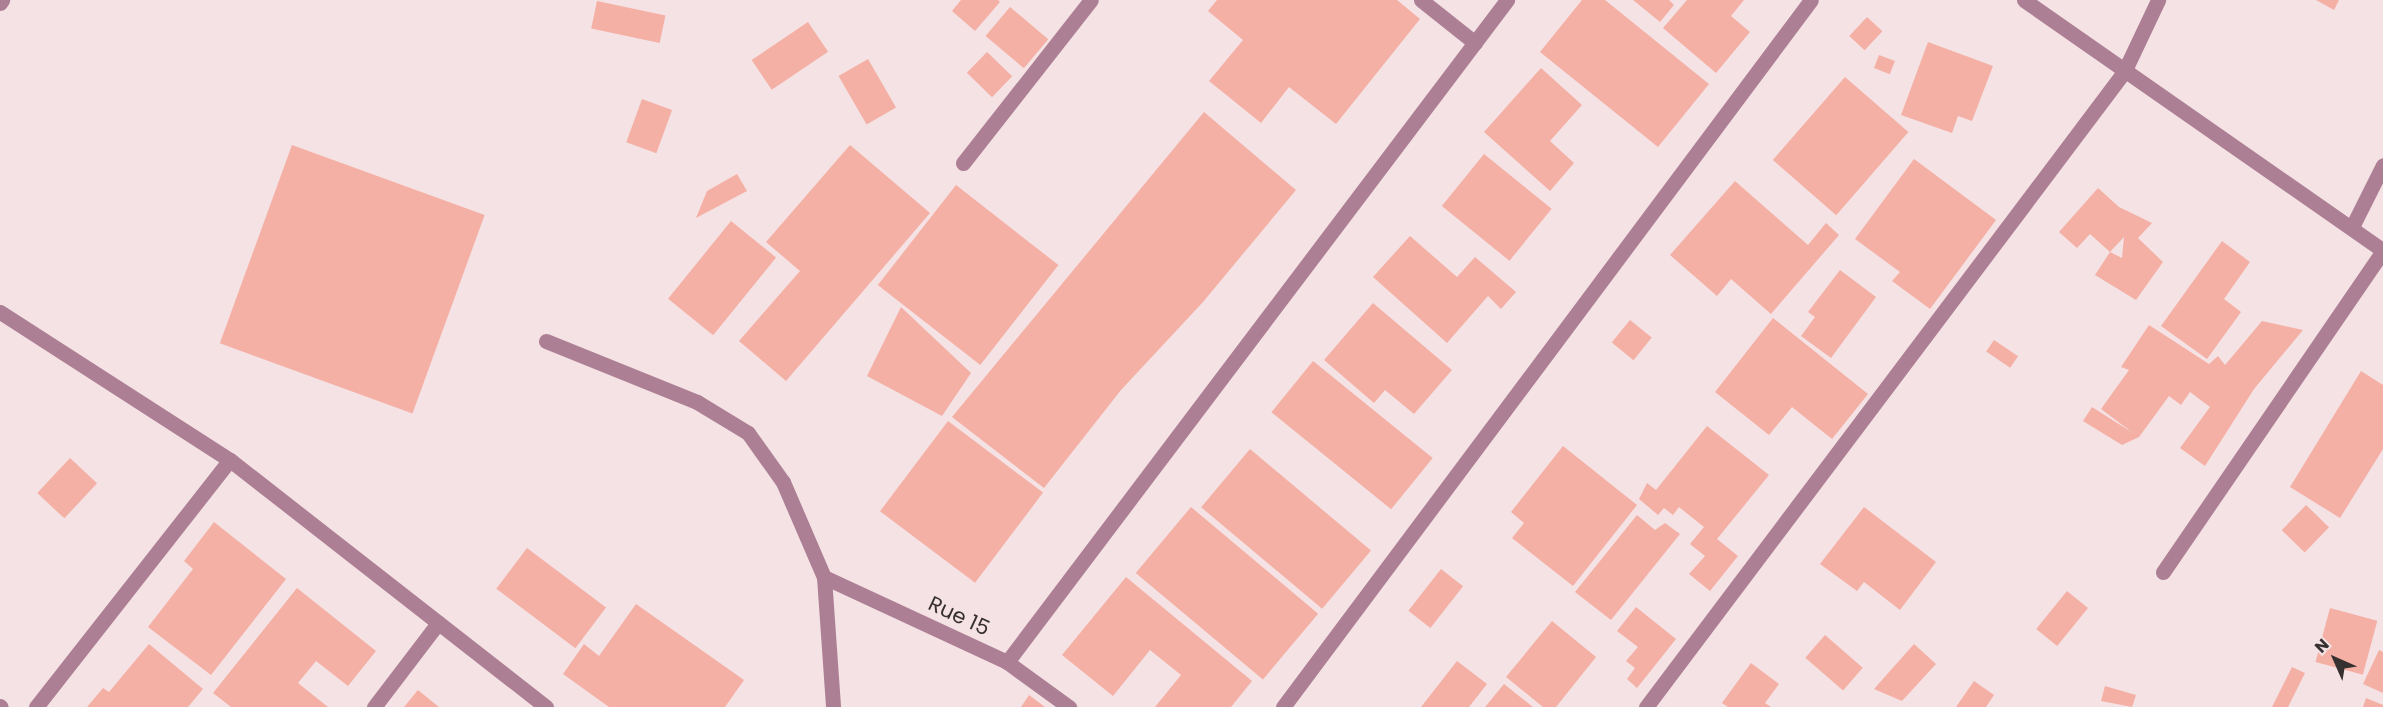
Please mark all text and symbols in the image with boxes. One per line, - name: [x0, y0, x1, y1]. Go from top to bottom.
- street label: Rue 15: [924, 591, 994, 641]
- north arrow: [2305, 629, 2365, 689]
- text: N: [2310, 634, 2334, 658]

